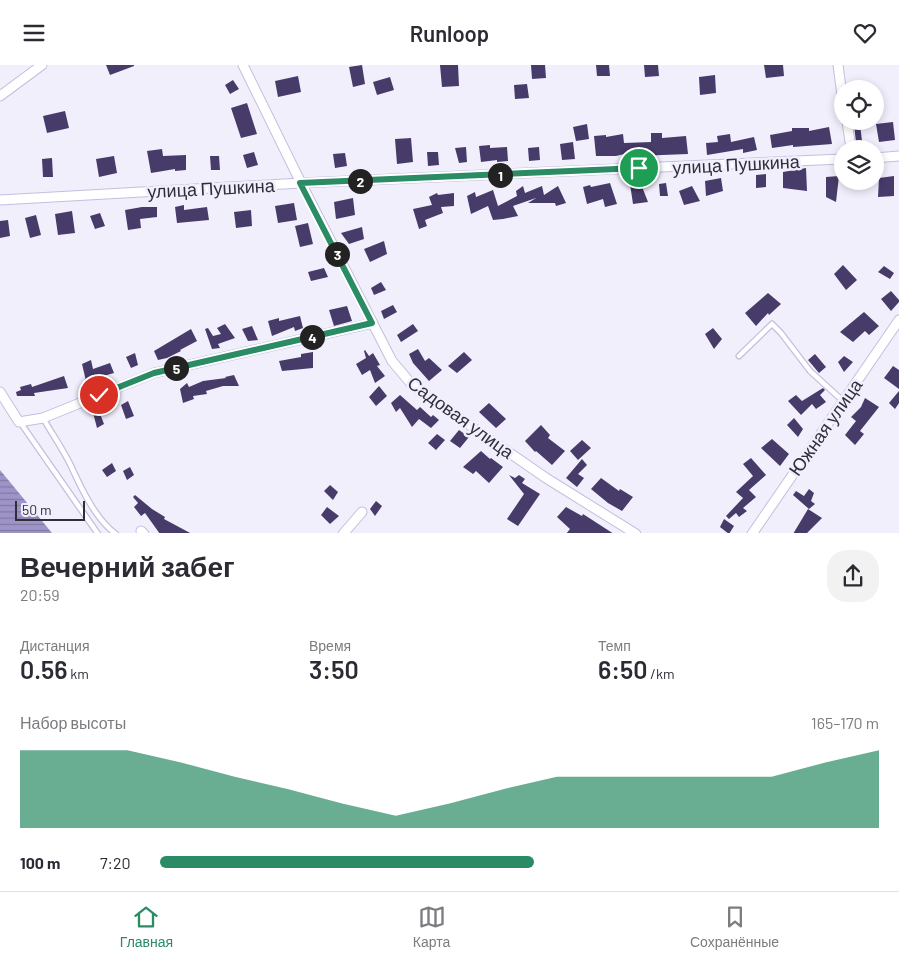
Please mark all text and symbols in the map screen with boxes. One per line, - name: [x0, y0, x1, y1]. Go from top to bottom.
- icon: menu: [20, 19, 48, 47]
- icon: heart: [851, 19, 879, 47]
- text: Runloop: [410, 20, 489, 46]
- map controls: [834, 80, 884, 190]
- button: locate: [834, 80, 884, 130]
- button: layers: [834, 140, 884, 190]
- pin: [618, 147, 660, 189]
- street label: улица Пушкина: [672, 150, 801, 178]
- icon: arrive: [625, 154, 653, 182]
- pin: 1: [488, 163, 512, 187]
- text: 1: [498, 167, 503, 184]
- pin: 2: [348, 169, 372, 193]
- text: 2: [357, 173, 364, 190]
- street label: улица Пушкина: [147, 174, 276, 202]
- pin: 3: [324, 241, 350, 267]
- text: 3: [334, 246, 341, 263]
- pin: 4: [300, 325, 324, 349]
- text: 4: [308, 329, 317, 346]
- pin: 5: [164, 355, 188, 381]
- text: 5: [173, 360, 180, 377]
- street label: Садовая улица: [404, 371, 519, 463]
- pin: [78, 374, 120, 416]
- street label: Южная улица: [784, 374, 867, 480]
- icon: check: [85, 381, 113, 409]
- scale bar: [15, 498, 85, 522]
- text: 50 m: [22, 501, 51, 518]
- text: Вечерний забег: [20, 549, 235, 583]
- button: share: [827, 550, 879, 602]
- text: 20:59: [20, 585, 60, 604]
- text: Дистанция: [20, 637, 90, 654]
- text: Время: [309, 637, 351, 654]
- text: Темп: [598, 637, 631, 654]
- text: 0.56: [20, 654, 68, 684]
- text: 3:50: [309, 654, 359, 684]
- text: 6:50: [598, 654, 648, 684]
- text: km: [68, 665, 89, 682]
- text: /km: [648, 665, 675, 682]
- text: Набор высоты: [20, 713, 126, 732]
- text: 165–170 m: [811, 713, 879, 732]
- text: 100 m: [20, 853, 60, 872]
- text: 7:20: [100, 853, 131, 872]
- tab: Главная: [120, 903, 173, 950]
- tab: Карта: [413, 903, 450, 950]
- tab: Сохранённые: [690, 903, 779, 950]

